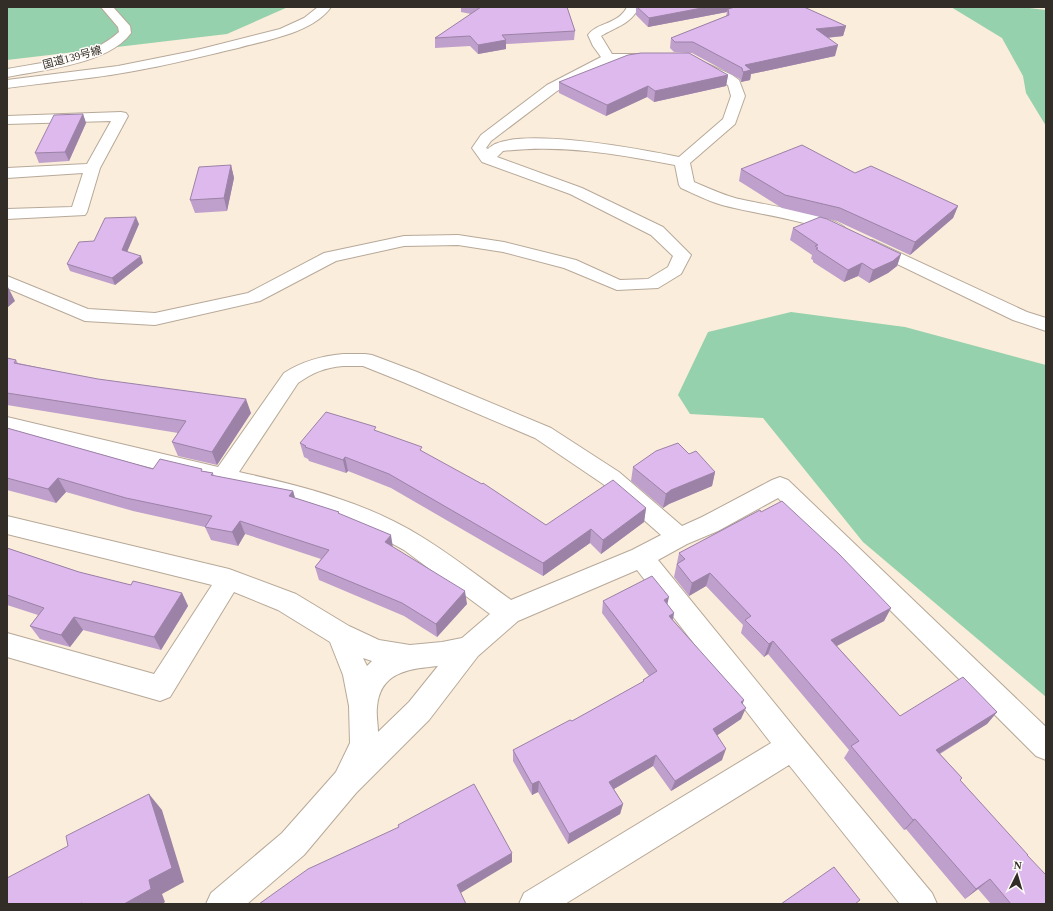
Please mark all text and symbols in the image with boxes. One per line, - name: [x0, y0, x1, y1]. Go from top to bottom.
- street label: 国道139号線: [41, 43, 103, 71]
- north arrow: [997, 855, 1037, 895]
- text: N: [1013, 859, 1022, 871]

